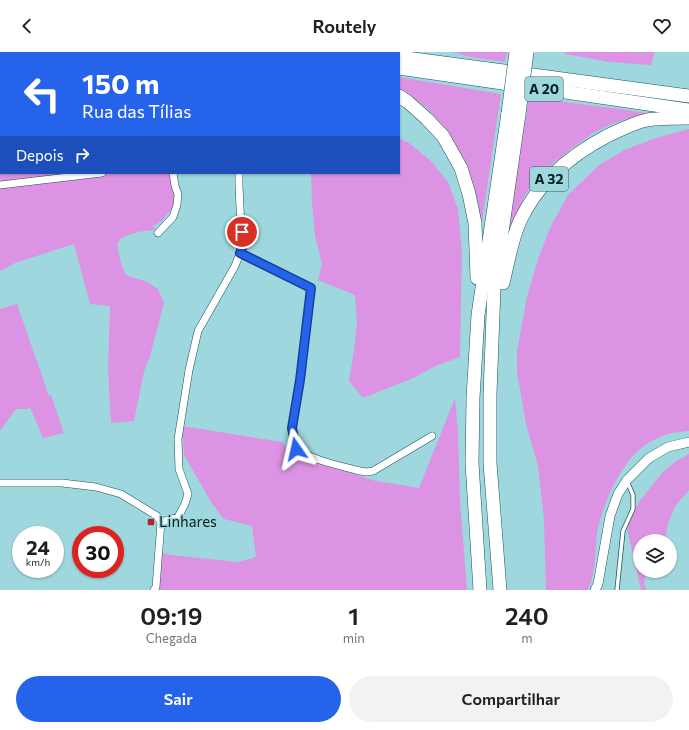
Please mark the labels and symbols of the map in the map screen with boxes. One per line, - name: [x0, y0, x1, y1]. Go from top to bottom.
- road number: A 20: [525, 77, 563, 101]
- road number: A 32: [530, 167, 568, 191]
- pin: [225, 215, 259, 249]
- position arrow: [275, 428, 317, 470]
- place label: Linhares: [159, 512, 217, 530]
- marker: Linhares: [146, 517, 156, 527]
- speed limit sign: 30: [72, 526, 124, 578]

